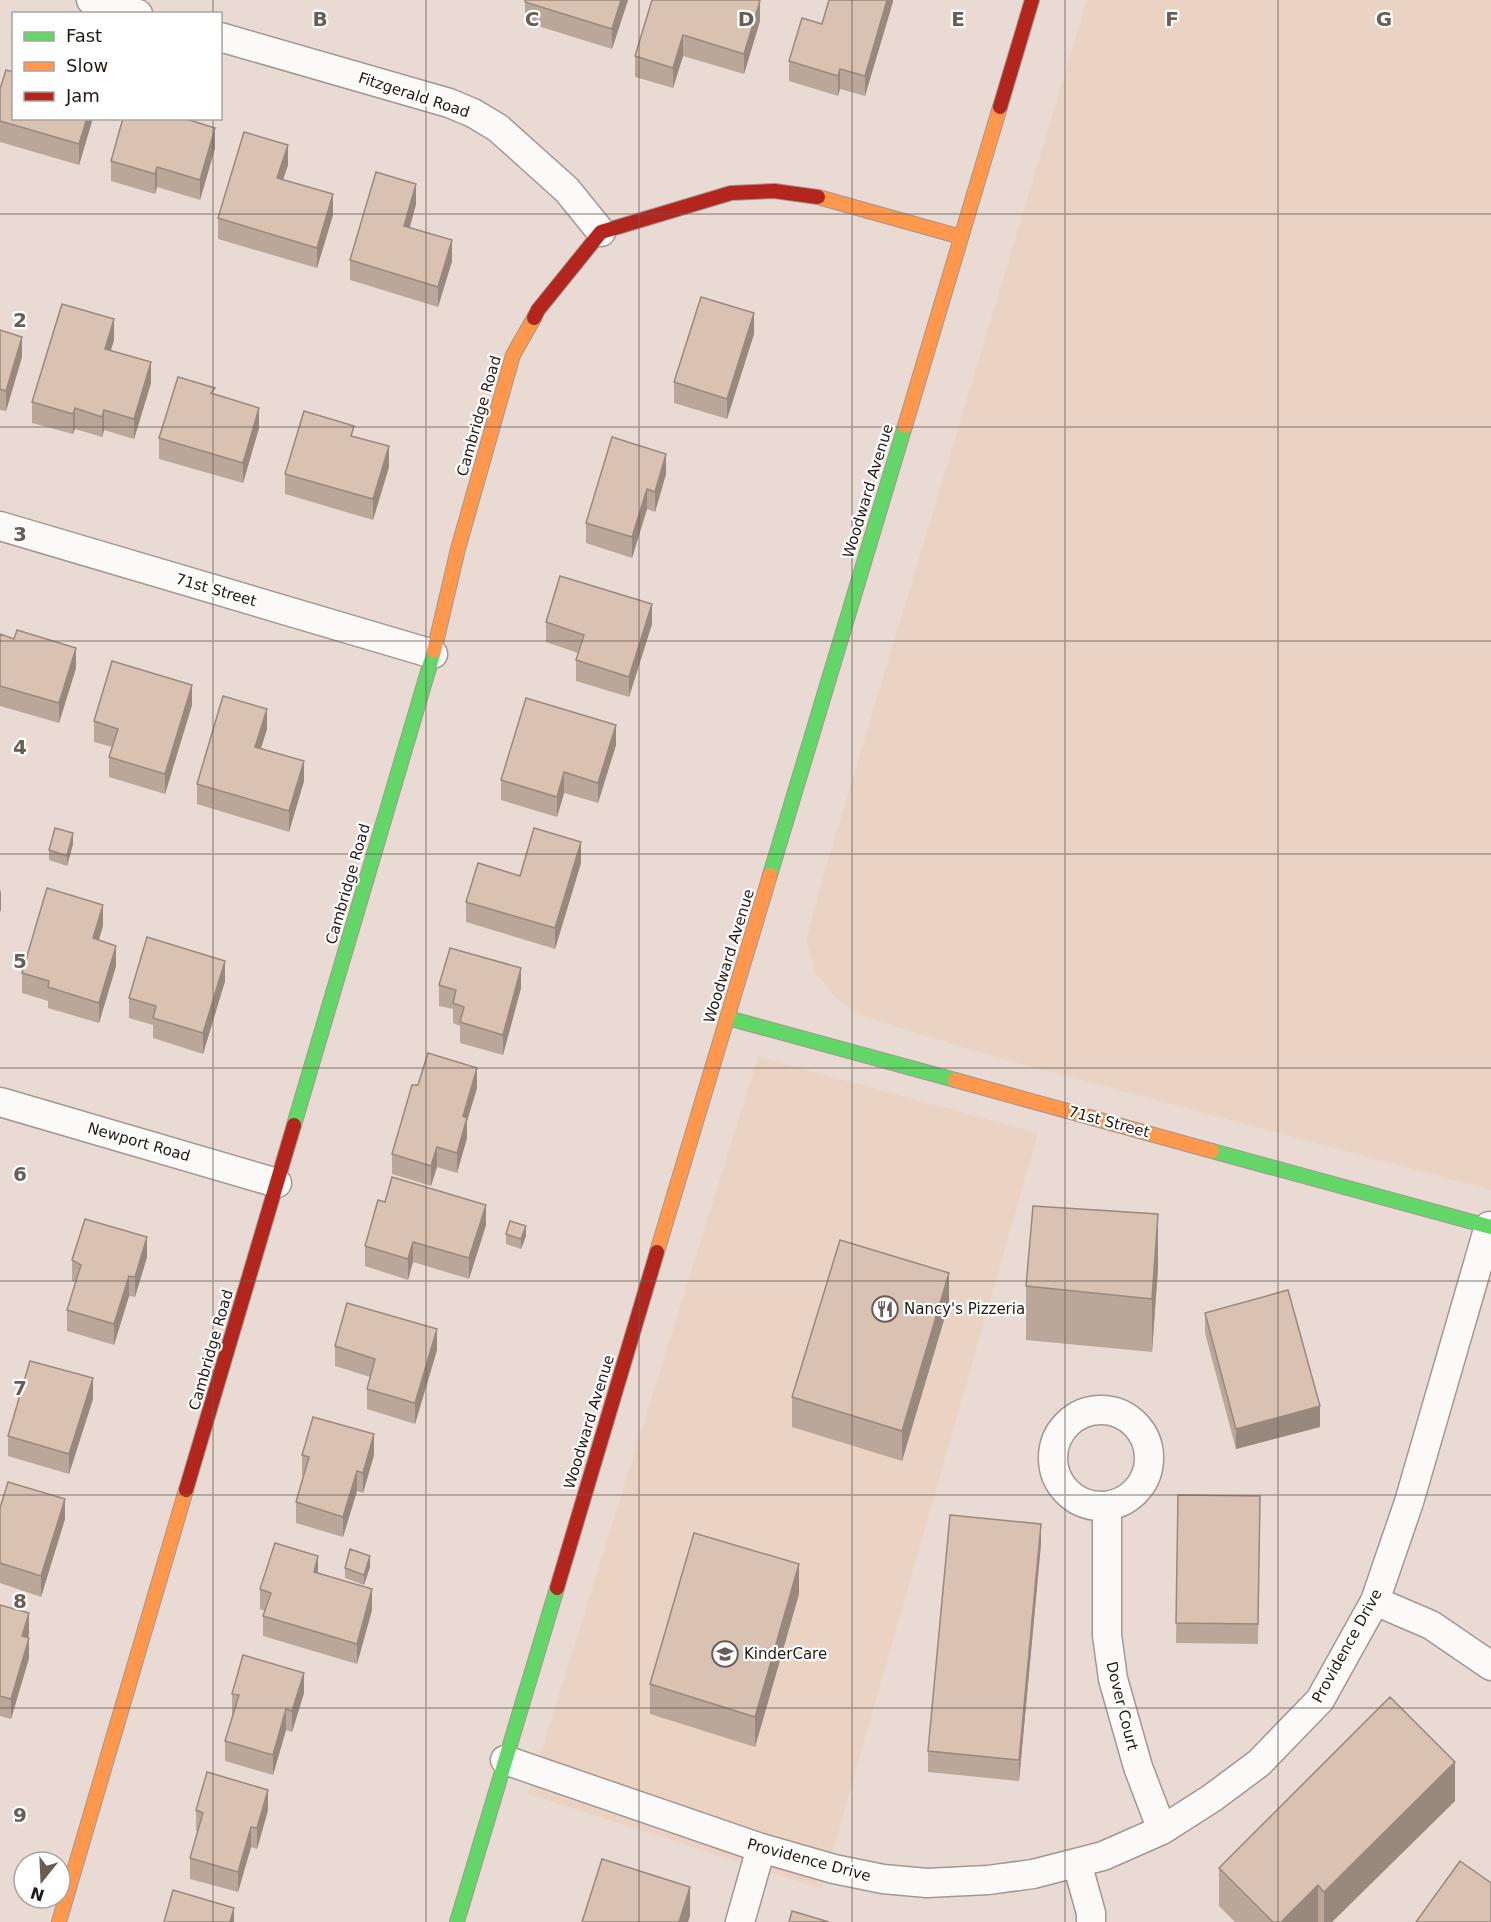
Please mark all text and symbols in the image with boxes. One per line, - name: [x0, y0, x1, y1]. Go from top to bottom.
- text: B: [312, 7, 328, 31]
- text: C: [525, 7, 539, 31]
- text: D: [738, 7, 754, 31]
- text: E: [951, 7, 965, 31]
- text: F: [1165, 7, 1179, 31]
- text: G: [1376, 7, 1392, 31]
- legend: [12, 12, 222, 120]
- text: Fast: [66, 25, 102, 46]
- text: Slow: [66, 55, 108, 76]
- street label: Fitzgerald Road: [356, 69, 472, 121]
- text: Jam: [65, 85, 100, 106]
- text: 2: [13, 308, 27, 332]
- street label: Cambridge Road: [453, 354, 505, 478]
- street label: Woodward Avenue: [839, 422, 897, 560]
- text: 3: [13, 522, 27, 546]
- street label: 71st Street: [174, 570, 259, 610]
- text: 4: [13, 735, 27, 759]
- street label: Cambridge Road: [322, 822, 374, 946]
- street label: Woodward Avenue: [700, 887, 758, 1025]
- text: 5: [13, 949, 27, 973]
- street label: 71st Street: [1067, 1103, 1152, 1141]
- street label: Newport Road: [86, 1119, 192, 1165]
- text: 6: [13, 1162, 27, 1186]
- street label: Cambridge Road: [185, 1288, 237, 1412]
- restaurant icon: Nancy's Pizzeria: [870, 1294, 900, 1324]
- place label: Nancy's Pizzeria: [904, 1300, 1025, 1318]
- street label: Woodward Avenue: [560, 1353, 618, 1491]
- text: 7: [13, 1376, 27, 1400]
- street label: Providence Drive: [1308, 1586, 1386, 1706]
- text: 8: [13, 1589, 27, 1613]
- school or university icon: KinderCare: [710, 1639, 740, 1669]
- place label: KinderCare: [744, 1645, 827, 1663]
- street label: Dover Court: [1102, 1660, 1142, 1752]
- text: 9: [13, 1803, 27, 1827]
- street label: Providence Drive: [745, 1835, 873, 1885]
- north arrow: [12, 1850, 72, 1910]
- text: N: [28, 1883, 47, 1905]

